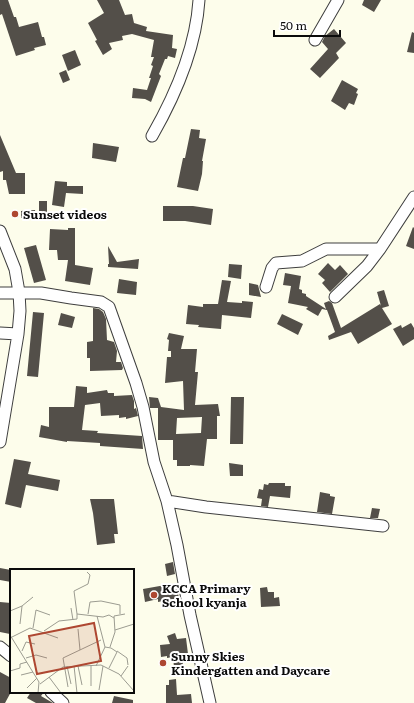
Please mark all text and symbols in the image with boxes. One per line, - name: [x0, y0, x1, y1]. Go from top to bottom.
- scale bar: [274, 12, 340, 38]
- text: 50 m: [280, 16, 307, 34]
- place label: Sunset videos: [23, 205, 107, 223]
- marker: Sunset videos: [10, 209, 20, 219]
- inset map: [10, 569, 134, 693]
- place label: KCCA Primary School kyanja: [162, 579, 251, 611]
- marker: KCCA Primary School kyanja: [149, 590, 159, 600]
- place label: Sunny Skies Kindergatten and Daycare: [171, 647, 330, 679]
- marker: Sunny Skies Kindergatten and Daycare: [158, 658, 168, 668]

